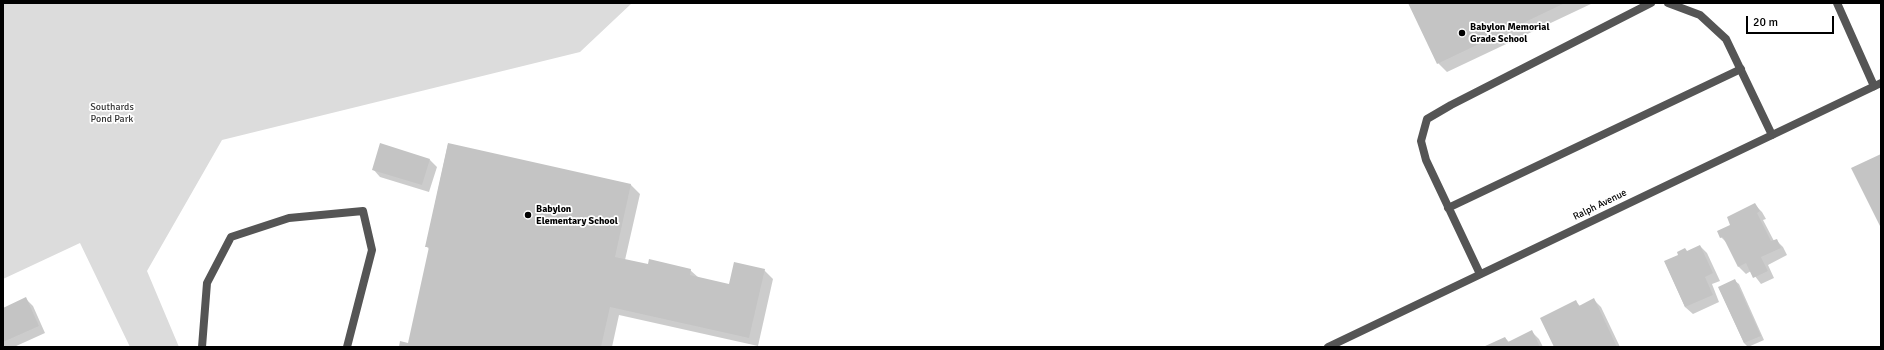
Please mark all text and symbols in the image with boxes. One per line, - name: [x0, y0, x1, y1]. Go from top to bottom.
- scale bar: [1748, 8, 1836, 34]
- text: 20 m: [1753, 15, 1778, 30]
- place label: Babylon Memorial Grade School: [1470, 21, 1550, 44]
- marker: Babylon Memorial Grade School: [1457, 28, 1467, 38]
- park label: Southards Pond Park: [90, 101, 134, 124]
- street label: Ralph Avenue: [1571, 187, 1629, 223]
- place label: Babylon Elementary School: [536, 203, 618, 226]
- marker: Babylon Elementary School: [523, 210, 533, 220]

